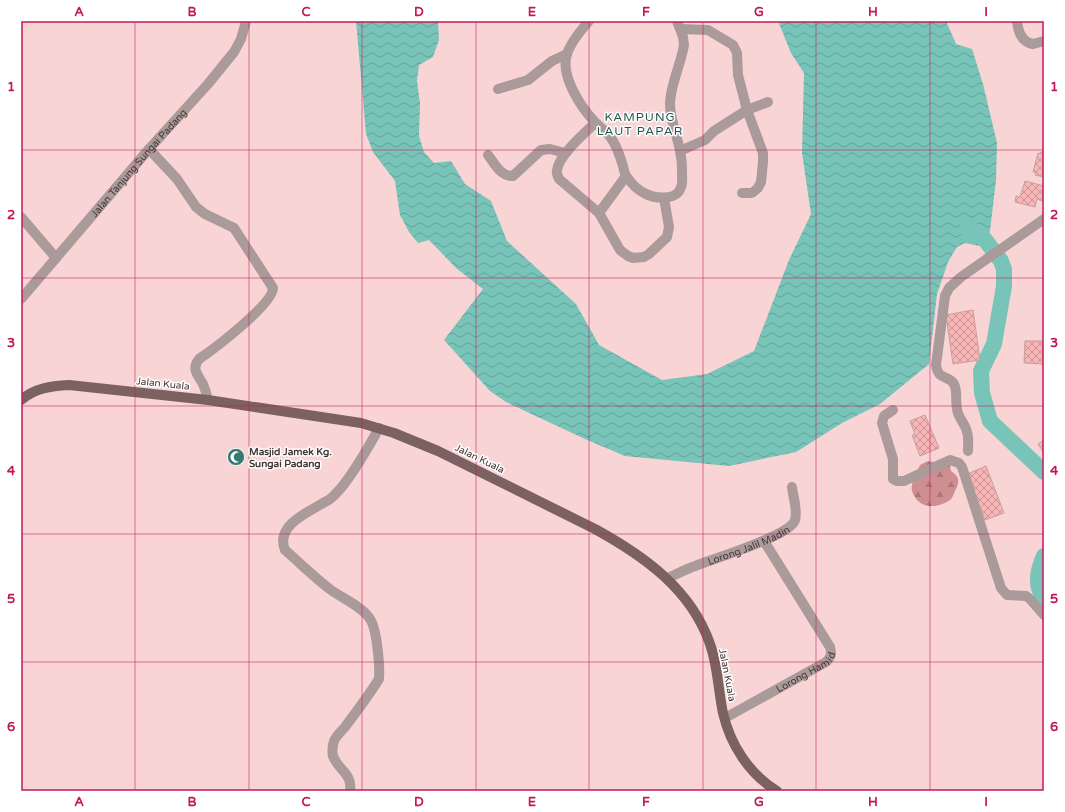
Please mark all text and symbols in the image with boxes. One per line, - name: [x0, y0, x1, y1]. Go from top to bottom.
- text: A: [74, 4, 84, 20]
- text: B: [187, 4, 197, 20]
- text: C: [301, 4, 311, 20]
- text: D: [414, 4, 424, 20]
- text: E: [528, 4, 536, 20]
- text: F: [642, 4, 650, 20]
- text: G: [754, 4, 764, 20]
- text: H: [868, 4, 878, 20]
- text: I: [984, 4, 988, 20]
- text: 1: [7, 79, 15, 95]
- text: 1: [1050, 79, 1058, 95]
- street label: Jalan Tanjung Sungai Padang: [89, 107, 190, 220]
- district label: KAMPUNG LAUT PAPAR: [597, 110, 683, 138]
- text: 2: [7, 207, 15, 223]
- text: 2: [1050, 207, 1058, 223]
- text: 3: [7, 335, 15, 351]
- text: 3: [1050, 335, 1058, 351]
- street label: Jalan Kuala: [136, 375, 190, 393]
- street label: Jalan Kuala: [453, 442, 506, 476]
- place label: Masjid Jamek Kg. Sungai Padang: [249, 446, 332, 470]
- mosque icon: Masjid Jamek Kg. Sungai Padang: [226, 447, 246, 467]
- text: 4: [7, 463, 16, 479]
- text: 4: [1050, 463, 1059, 479]
- street label: Lorong Jalil Madin: [706, 524, 792, 568]
- text: 5: [7, 591, 15, 607]
- text: 5: [1050, 591, 1058, 607]
- street label: Jalan Kuala: [716, 648, 738, 703]
- street label: Lorong Hamid: [774, 651, 838, 695]
- text: 6: [7, 719, 15, 735]
- text: 6: [1050, 719, 1058, 735]
- text: A: [74, 794, 84, 810]
- text: B: [187, 794, 197, 810]
- text: C: [301, 794, 311, 810]
- text: D: [414, 794, 424, 810]
- text: E: [528, 794, 536, 810]
- text: F: [642, 794, 650, 810]
- text: G: [754, 794, 764, 810]
- text: H: [868, 794, 878, 810]
- text: I: [984, 794, 988, 810]

